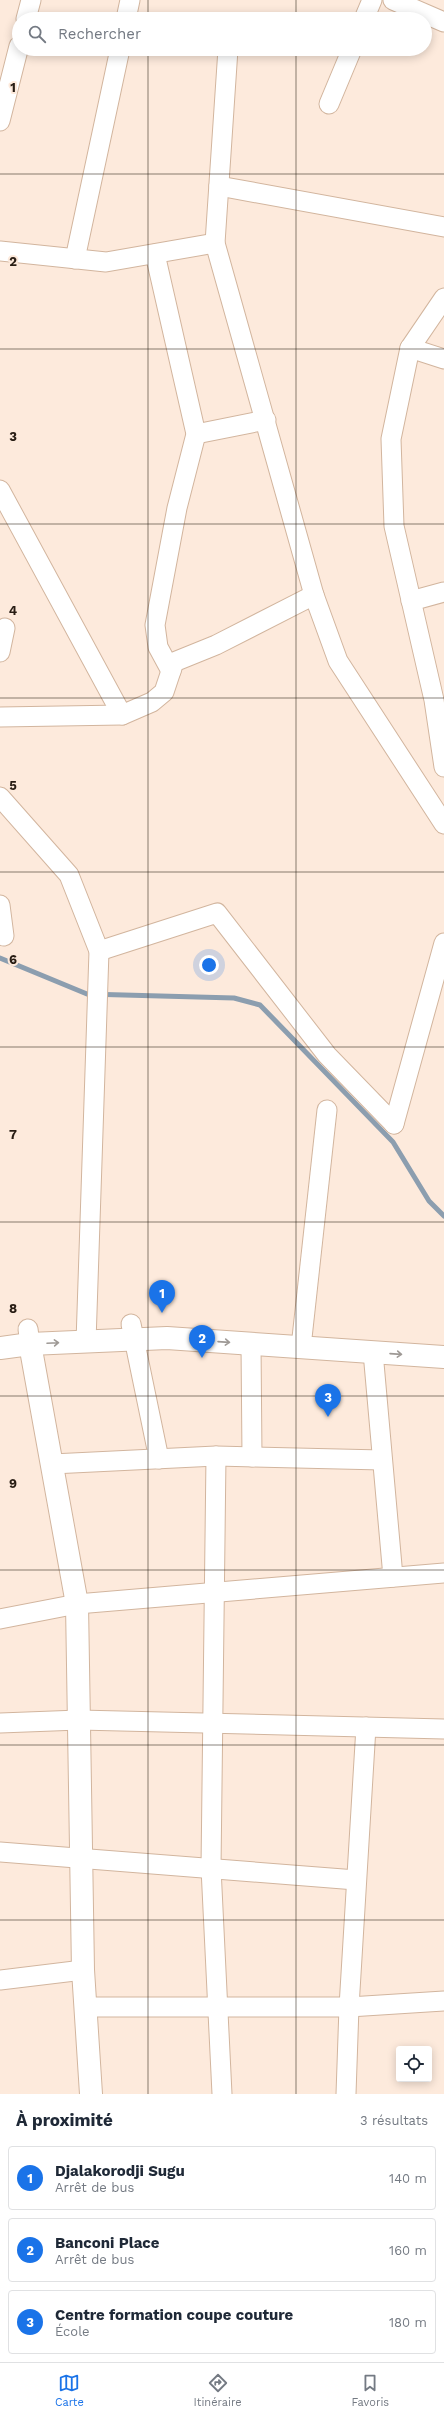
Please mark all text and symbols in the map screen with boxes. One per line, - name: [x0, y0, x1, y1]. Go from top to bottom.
- search box: [12, 12, 432, 56]
- icon: search: [26, 23, 48, 45]
- text: Rechercher: [58, 25, 141, 43]
- text: 1: [10, 80, 16, 95]
- text: 2: [9, 254, 17, 269]
- text: 3: [9, 429, 17, 444]
- text: 4: [9, 603, 18, 618]
- text: 5: [9, 778, 17, 793]
- text: 6: [9, 952, 17, 967]
- your location: [199, 955, 219, 975]
- text: 7: [9, 1127, 17, 1142]
- pin: 1: [149, 1280, 175, 1313]
- text: 8: [9, 1301, 17, 1316]
- pin: 2: [189, 1325, 215, 1358]
- one-way arrow: [217, 1338, 230, 1345]
- one-way arrow: [46, 1340, 59, 1347]
- one-way arrow: [389, 1350, 402, 1357]
- pin: 3: [315, 1384, 341, 1417]
- text: 9: [9, 1476, 17, 1491]
- map controls: [396, 2046, 432, 2082]
- button: locate: [396, 2046, 432, 2082]
- text: À proximité: [16, 2110, 113, 2130]
- text: 3 résultats: [360, 2113, 428, 2128]
- text: Djalakorodji Sugu: [55, 2162, 185, 2180]
- text: 1: [27, 2171, 33, 2186]
- text: 140 m: [389, 2171, 427, 2186]
- text: Arrêt de bus: [55, 2180, 134, 2195]
- text: Banconi Place: [55, 2234, 160, 2252]
- text: 2: [26, 2243, 34, 2258]
- text: 160 m: [389, 2243, 427, 2258]
- text: Arrêt de bus: [55, 2252, 134, 2267]
- text: Centre formation coupe couture: [55, 2306, 293, 2324]
- text: 3: [26, 2315, 34, 2330]
- text: 180 m: [389, 2315, 427, 2330]
- text: École: [55, 2324, 90, 2339]
- tab: Carte: [55, 2372, 84, 2409]
- tab: Itinéraire: [194, 2372, 242, 2409]
- tab: Favoris: [351, 2372, 389, 2409]

